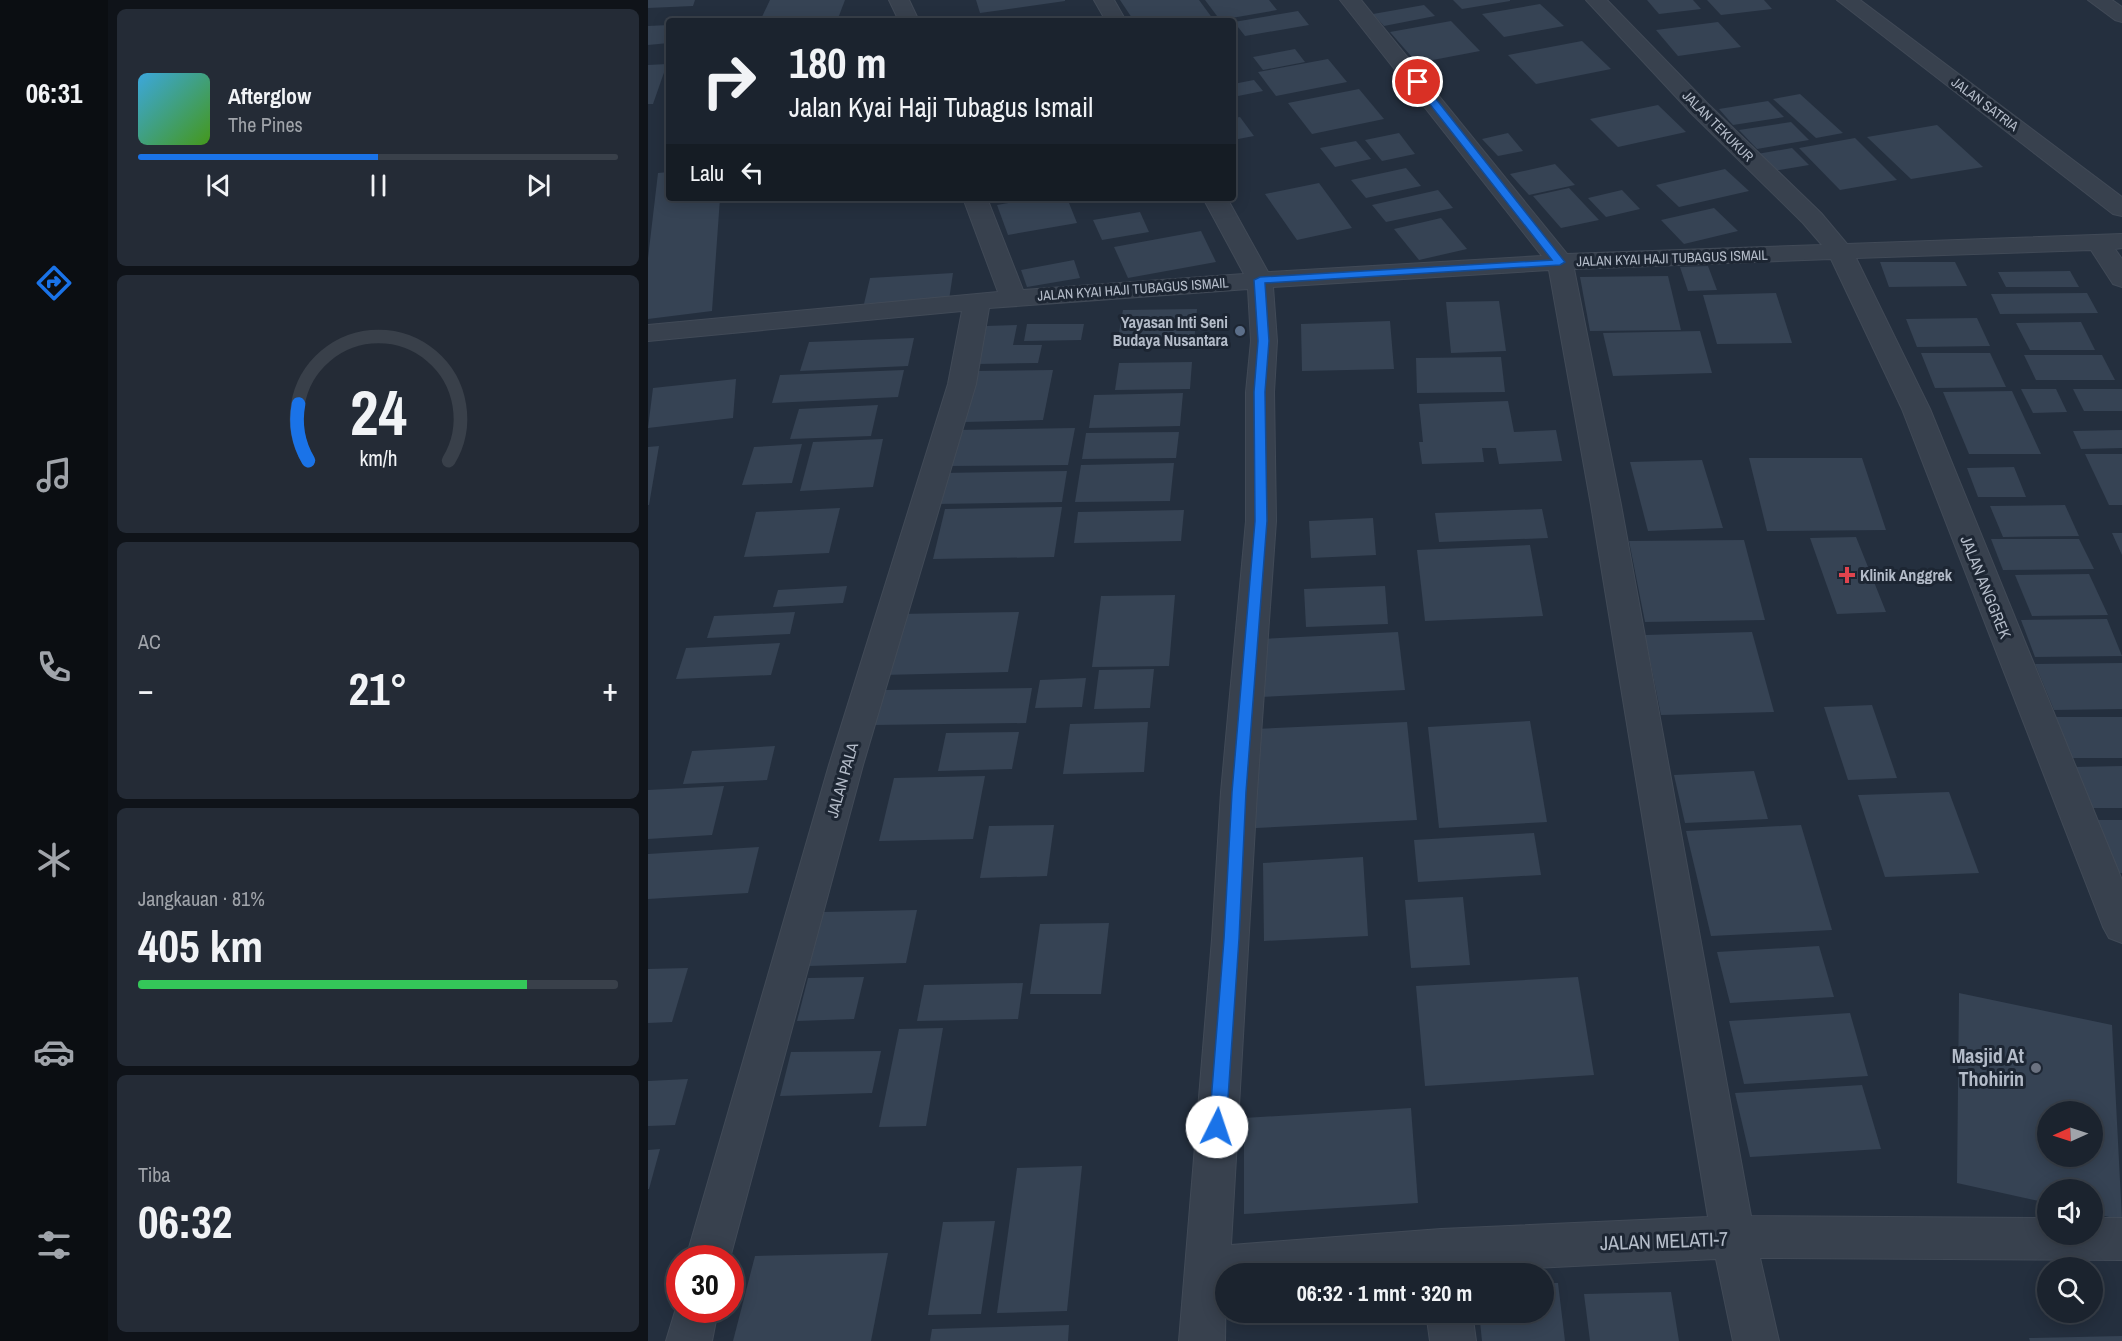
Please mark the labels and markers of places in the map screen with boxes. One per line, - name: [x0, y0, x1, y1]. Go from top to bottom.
- pin: [1392, 56, 1443, 107]
- place label: Yayasan Inti Seni Budaya Nusantara: [1113, 311, 1229, 351]
- marker: Yayasan Inti Seni Budaya Nusantara: [1233, 324, 1247, 338]
- place label: Klinik Anggrek: [1860, 564, 1953, 586]
- marker: Klinik Anggrek: [1838, 566, 1856, 584]
- place label: Masjid At Thohirin: [1952, 1042, 2025, 1092]
- marker: Masjid At Thohirin: [2029, 1061, 2043, 1075]

